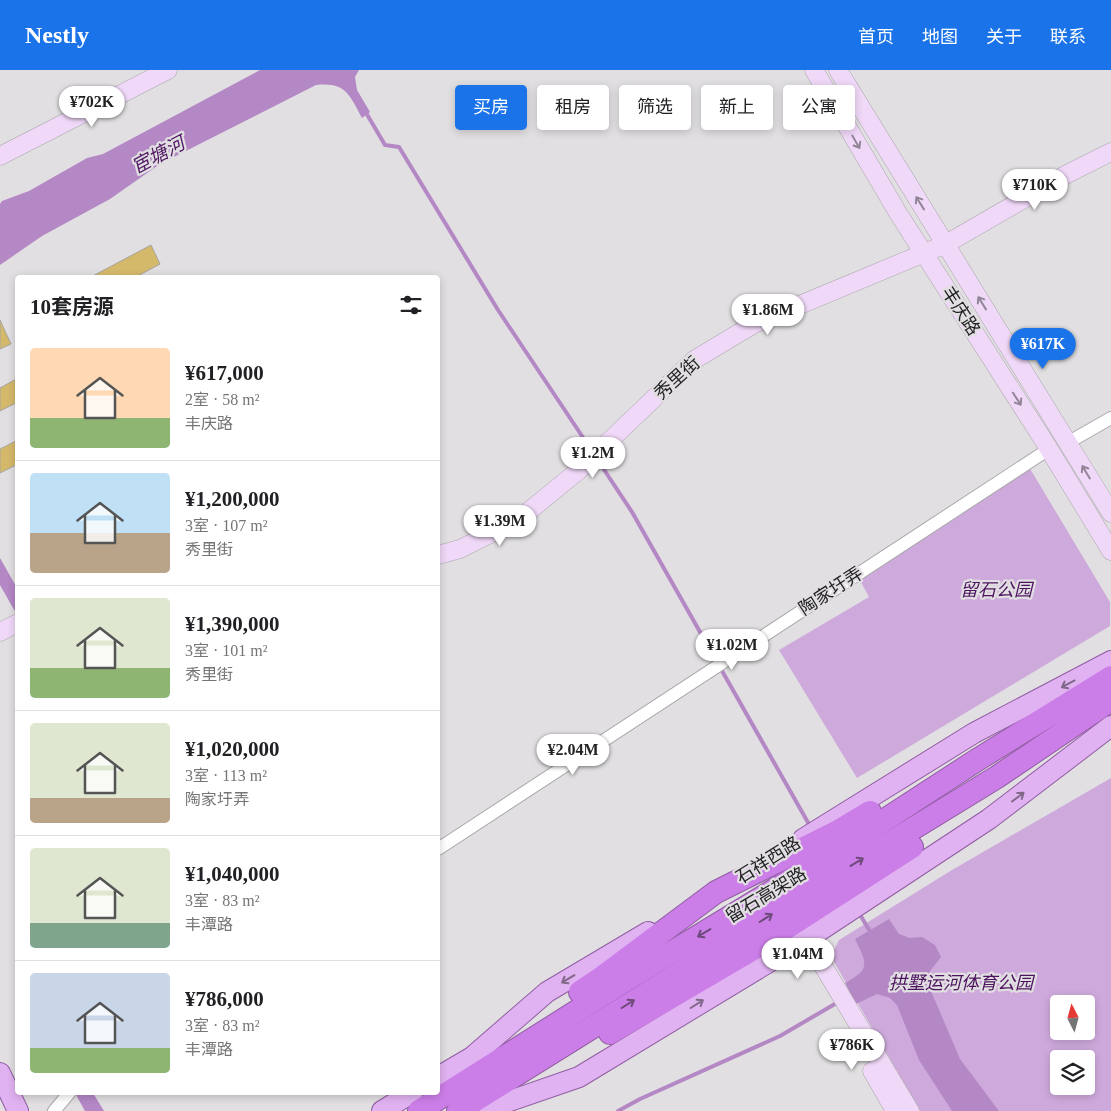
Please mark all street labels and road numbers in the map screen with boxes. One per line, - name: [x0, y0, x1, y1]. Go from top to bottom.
- street label: 丰庆路: [938, 283, 984, 339]
- street label: 秀里街: [650, 353, 704, 403]
- street label: 陶家圩弄: [795, 563, 867, 619]
- street label: 石祥西路: [732, 832, 804, 888]
- street label: 留石高架路: [722, 863, 810, 927]

